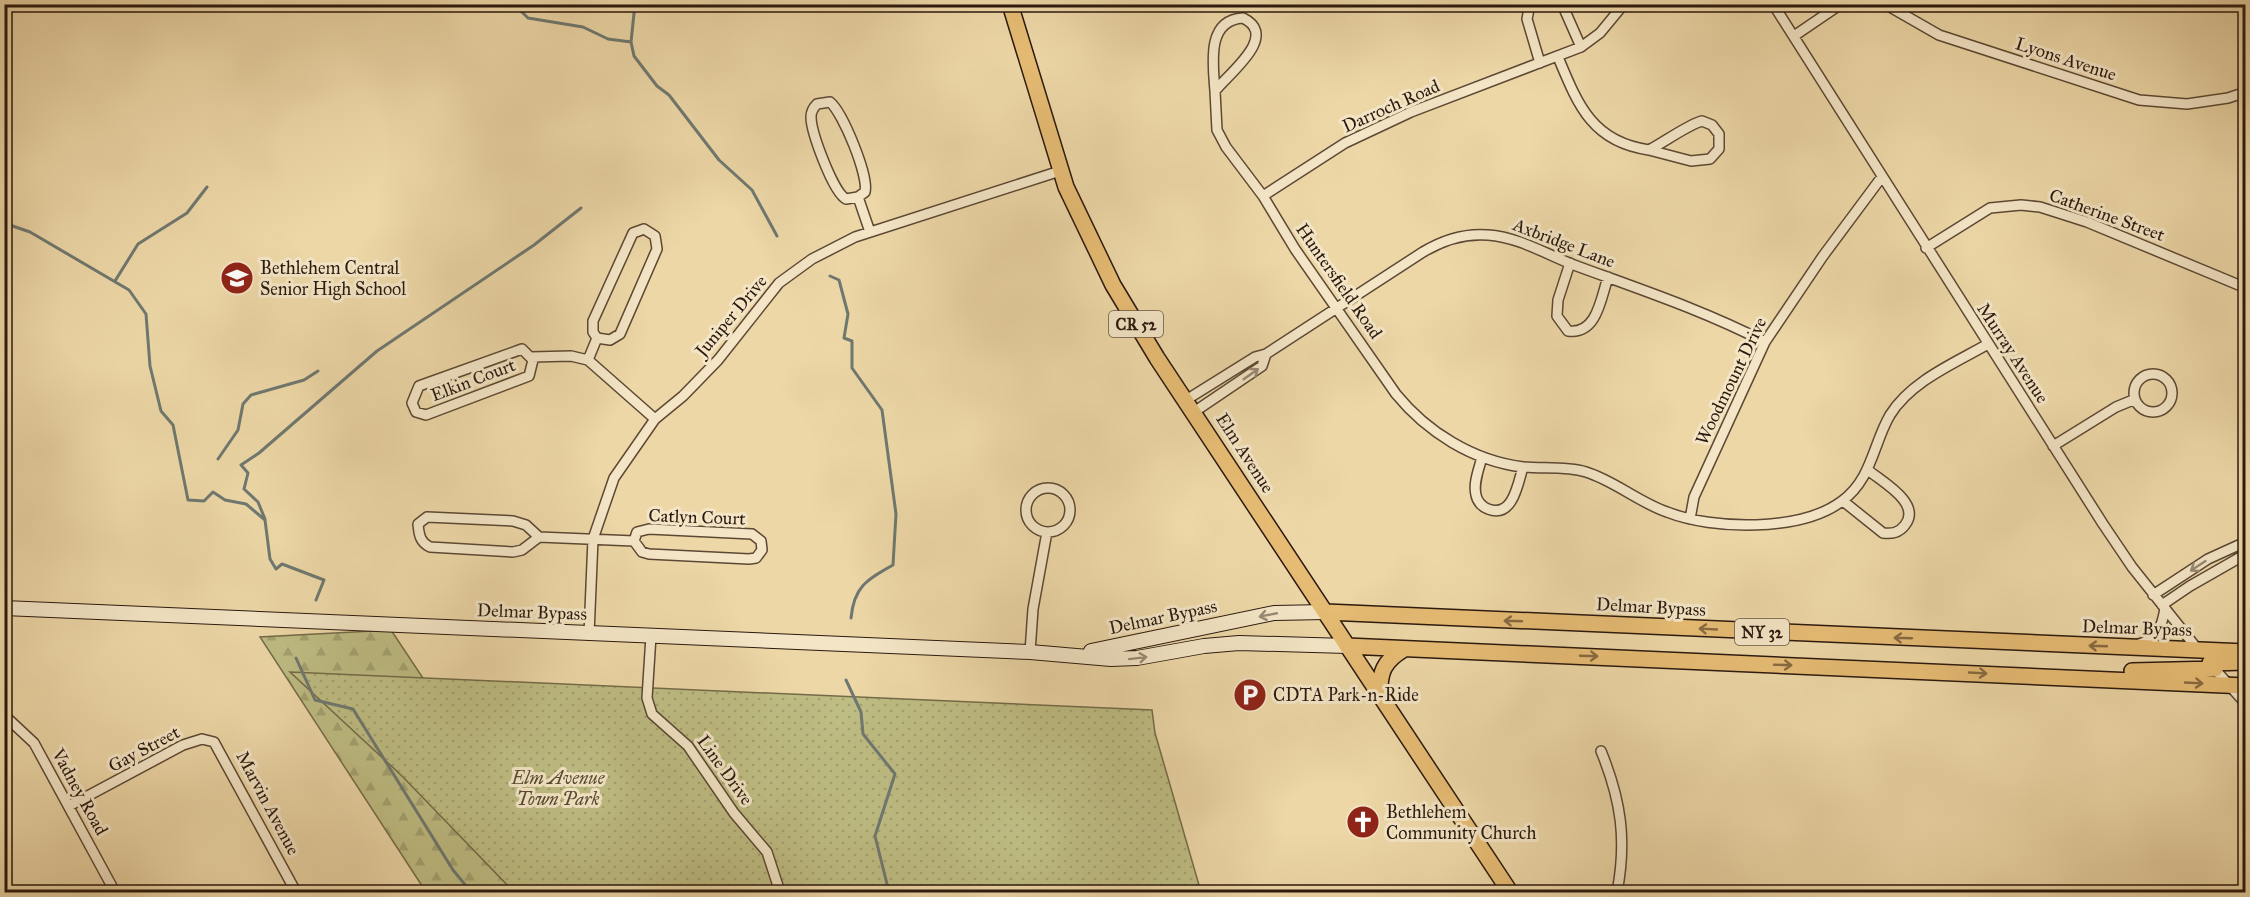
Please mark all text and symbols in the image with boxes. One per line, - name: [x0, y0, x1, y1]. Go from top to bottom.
- street label: Lyons Avenue: [2013, 32, 2119, 86]
- street label: Darroch Road: [1339, 75, 1443, 137]
- street label: Catherine Street: [2046, 184, 2168, 246]
- street label: Axbridge Lane: [1509, 213, 1618, 273]
- street label: Huntersfield Road: [1291, 219, 1387, 343]
- place label: Bethlehem Central Senior High School: [260, 257, 406, 301]
- school or university icon: Bethlehem Central Senior High School: [219, 260, 255, 296]
- street label: Juniper Drive: [689, 271, 772, 364]
- street label: Murray Avenue: [1972, 299, 2054, 407]
- road number: CR 52: [1109, 311, 1163, 337]
- street label: Woodmount Drive: [1691, 314, 1771, 448]
- street label: Elkin Court: [428, 354, 519, 406]
- one-way arrow: [1242, 368, 1258, 380]
- street label: Elm Avenue: [1211, 409, 1279, 497]
- street label: Catlyn Court: [648, 504, 747, 530]
- one-way arrow: [2189, 559, 2206, 572]
- street label: Delmar Bypass: [1596, 593, 1706, 621]
- street label: Delmar Bypass: [1107, 595, 1219, 639]
- street label: Delmar Bypass: [477, 599, 587, 625]
- one-way arrow: [1258, 610, 1278, 621]
- one-way arrow: [1504, 615, 1524, 627]
- street label: Delmar Bypass: [2082, 615, 2192, 641]
- road number: NY 32: [1735, 619, 1789, 645]
- one-way arrow: [1699, 624, 1719, 635]
- one-way arrow: [1893, 632, 1913, 643]
- one-way arrow: [2088, 640, 2108, 652]
- one-way arrow: [1578, 651, 1598, 662]
- one-way arrow: [1128, 652, 1147, 663]
- one-way arrow: [1773, 659, 1793, 670]
- one-way arrow: [1968, 668, 1988, 679]
- parking icon: CDTA Park-n-Ride: [1232, 677, 1268, 713]
- one-way arrow: [2184, 678, 2204, 689]
- place label: CDTA Park-n-Ride: [1273, 684, 1419, 706]
- street label: Gay Street: [105, 721, 184, 777]
- street label: Line Drive: [692, 731, 758, 809]
- street label: Vadney Road: [47, 744, 113, 839]
- street label: Marvin Avenue: [231, 747, 305, 859]
- park label: Elm Avenue Town Park: [511, 767, 606, 810]
- place label: Bethlehem Community Church: [1386, 801, 1536, 844]
- church icon: Bethlehem Community Church: [1345, 804, 1381, 840]

